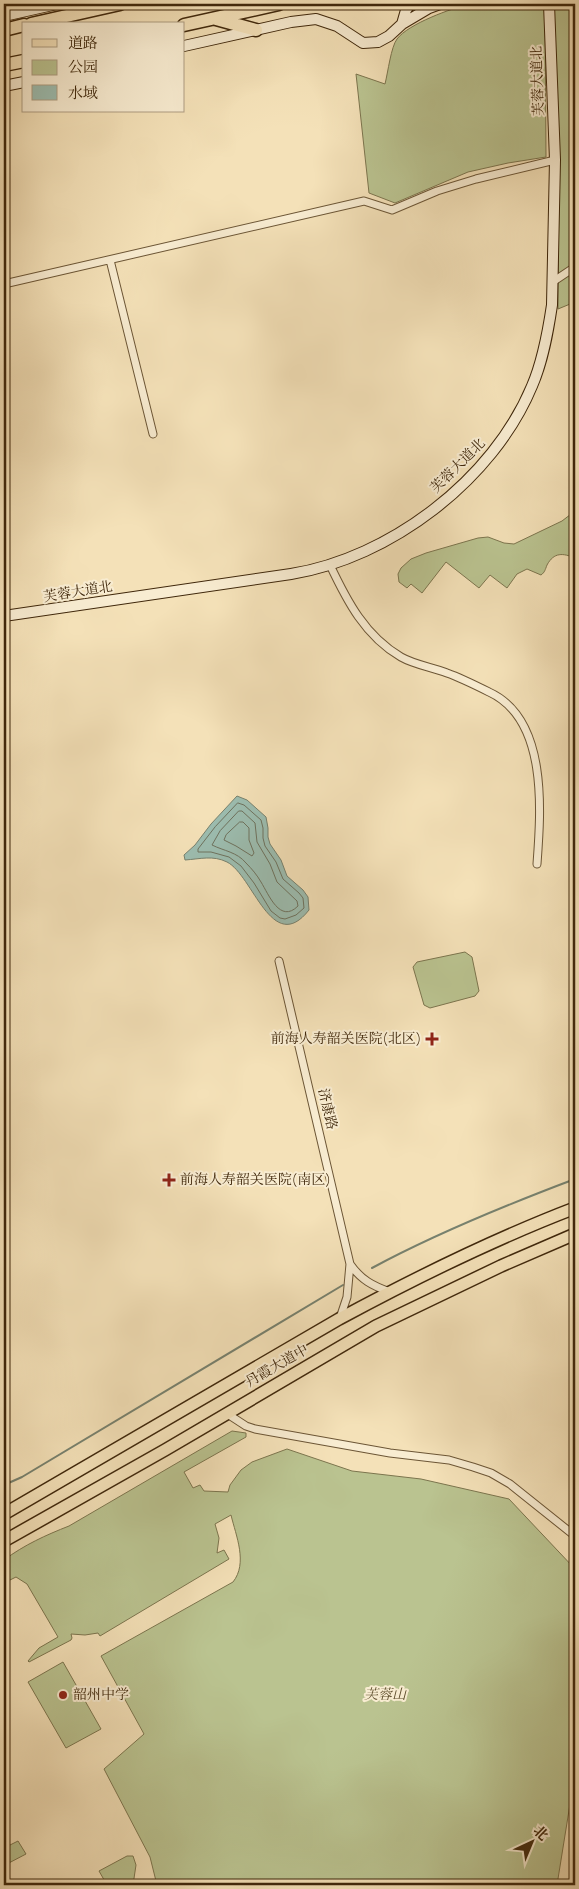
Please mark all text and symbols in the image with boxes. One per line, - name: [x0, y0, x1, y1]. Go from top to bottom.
- legend: [22, 22, 185, 112]
- text: 道路: [68, 35, 98, 52]
- street label: 芙蓉大道北: [529, 46, 546, 116]
- text: 公园: [68, 59, 98, 76]
- text: 水域: [68, 85, 98, 102]
- street label: 芙蓉大道北: [428, 436, 488, 496]
- street label: 芙蓉大道北: [42, 579, 114, 604]
- place label: 前海人寿韶关医院(北区): [271, 1031, 421, 1046]
- marker: 前海人寿韶关医院(北区): [425, 1032, 439, 1046]
- street label: 济康路: [315, 1087, 340, 1131]
- place label: 前海人寿韶关医院(南区): [180, 1172, 330, 1187]
- marker: 前海人寿韶关医院(南区): [162, 1173, 176, 1187]
- street label: 丹霞大道中: [243, 1342, 311, 1390]
- place label: 韶州中学: [73, 1687, 129, 1702]
- park label: 芙蓉山: [364, 1687, 407, 1702]
- marker: 韶州中学: [57, 1689, 69, 1701]
- north arrow: [506, 1816, 556, 1866]
- text: 北: [530, 1823, 551, 1843]

